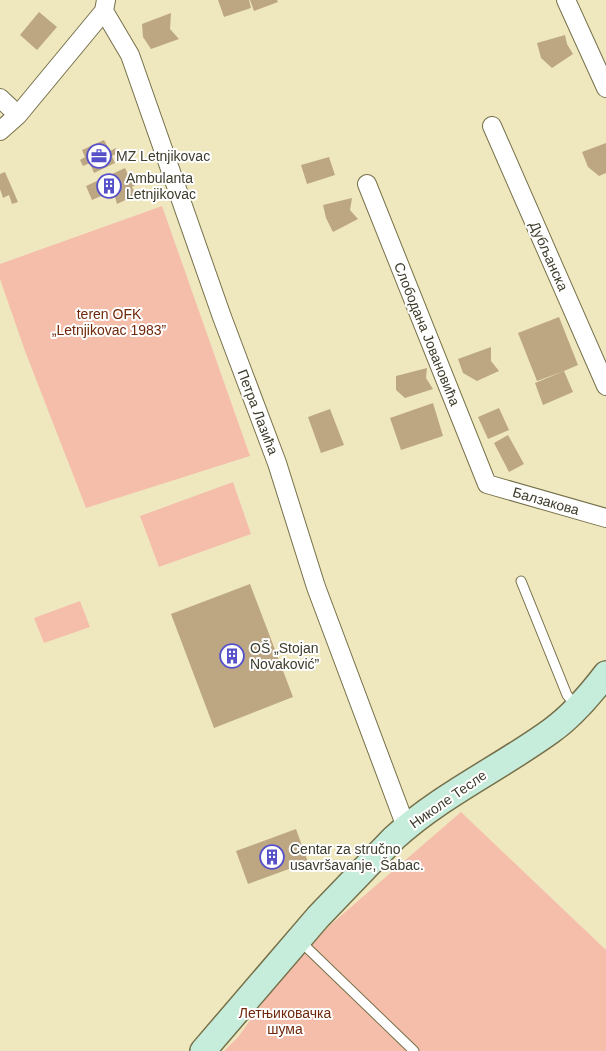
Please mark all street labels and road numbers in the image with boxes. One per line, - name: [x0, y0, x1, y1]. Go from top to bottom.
- street label: Дубљанска: [527, 219, 572, 293]
- street label: Слободана Јовановића: [391, 260, 463, 408]
- street label: Петра Лазића: [234, 367, 282, 457]
- street label: Балзакова: [511, 484, 581, 518]
- street label: Николе Тесле: [407, 767, 490, 831]

